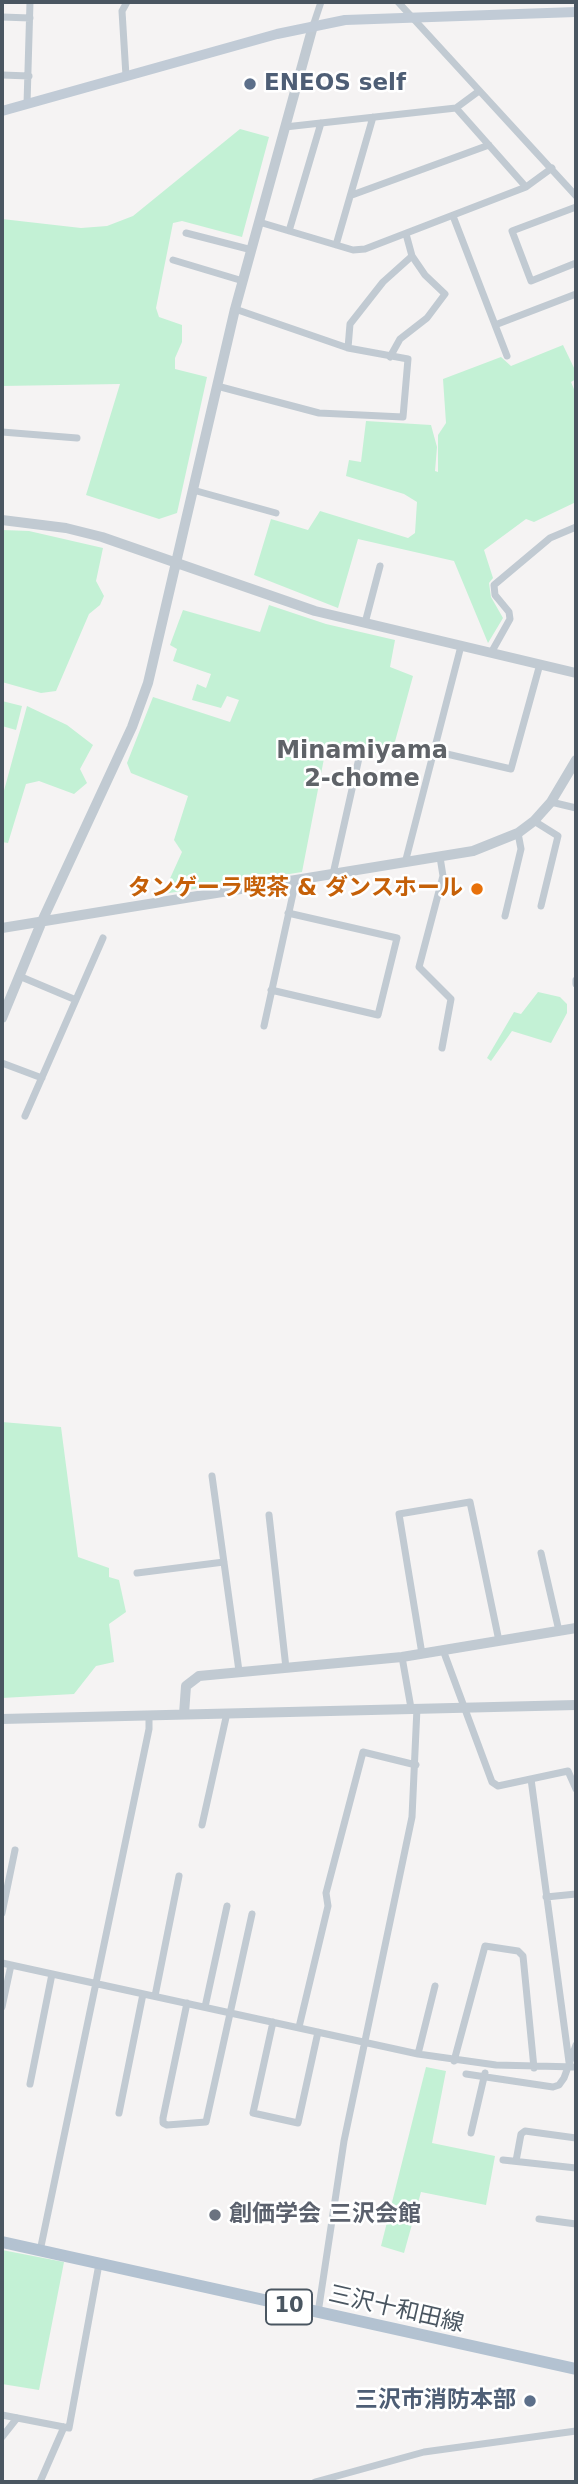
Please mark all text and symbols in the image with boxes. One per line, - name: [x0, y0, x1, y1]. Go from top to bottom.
- place label: ENEOS self: [264, 70, 406, 98]
- marker: ENEOS self: [242, 76, 258, 92]
- district label: Minamiyama 2-chome: [276, 738, 448, 794]
- place label: タンゲーラ喫茶 & ダンスホール: [128, 875, 463, 903]
- marker: タンゲーラ喫茶 & ダンスホール: [469, 881, 485, 897]
- place label: 創価学会 三沢会館: [229, 2201, 421, 2229]
- marker: 創価学会 三沢会館: [207, 2207, 223, 2223]
- street label: 三沢十和田線: [326, 2281, 466, 2339]
- road number: 10: [266, 2290, 312, 2324]
- place label: 三沢市消防本部: [355, 2387, 516, 2415]
- marker: 三沢市消防本部: [522, 2393, 538, 2409]

